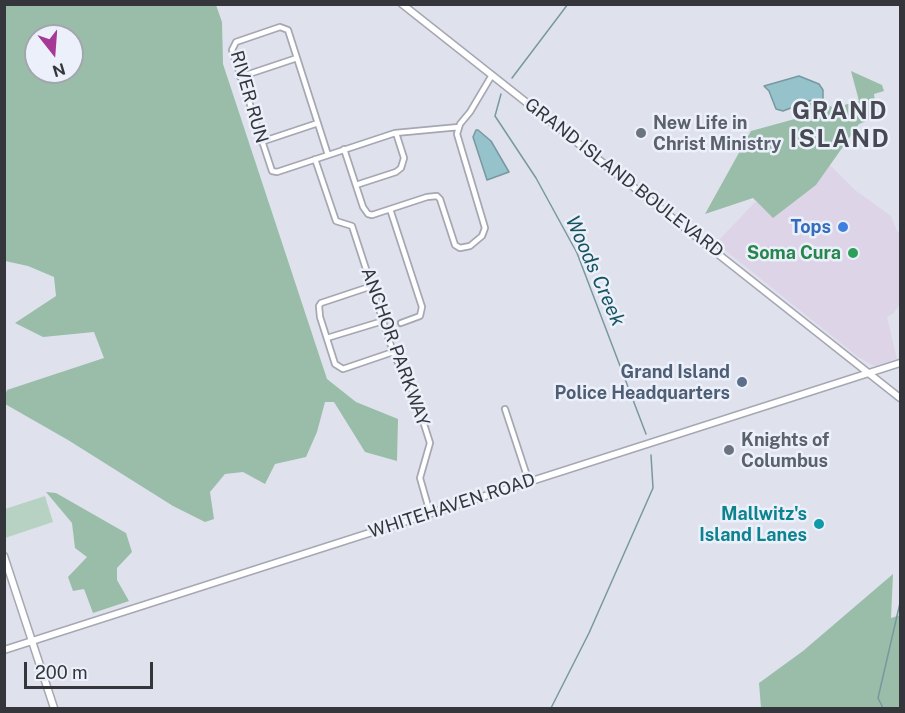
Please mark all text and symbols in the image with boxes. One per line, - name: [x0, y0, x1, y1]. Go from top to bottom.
- north arrow: [24, 24, 84, 84]
- street label: RIVER RUN: [225, 48, 273, 146]
- text: N: [50, 59, 68, 81]
- street label: GRAND ISLAND BOULEVARD: [520, 94, 728, 262]
- district label: GRAND ISLAND: [790, 98, 890, 154]
- place label: New Life in Christ Ministry: [653, 112, 781, 154]
- marker: New Life in Christ Ministry: [634, 126, 648, 140]
- water label: Woods Creek: [560, 212, 630, 330]
- place label: Tops: [791, 216, 831, 238]
- marker: Tops: [836, 220, 850, 234]
- place label: Soma Cura: [747, 242, 841, 264]
- marker: Soma Cura: [846, 246, 860, 260]
- street label: ANCHOR PARKWAY: [356, 265, 434, 429]
- place label: Grand Island Police Headquarters: [555, 361, 730, 404]
- marker: Grand Island Police Headquarters: [735, 375, 749, 389]
- place label: Knights of Columbus: [741, 429, 829, 472]
- marker: Knights of Columbus: [722, 443, 736, 457]
- street label: WHITEHAVEN ROAD: [366, 469, 538, 543]
- place label: Mallwitz's Island Lanes: [699, 503, 807, 546]
- marker: Mallwitz's Island Lanes: [812, 517, 826, 531]
- scale bar: [27, 650, 156, 688]
- text: 200 m: [35, 662, 88, 683]

